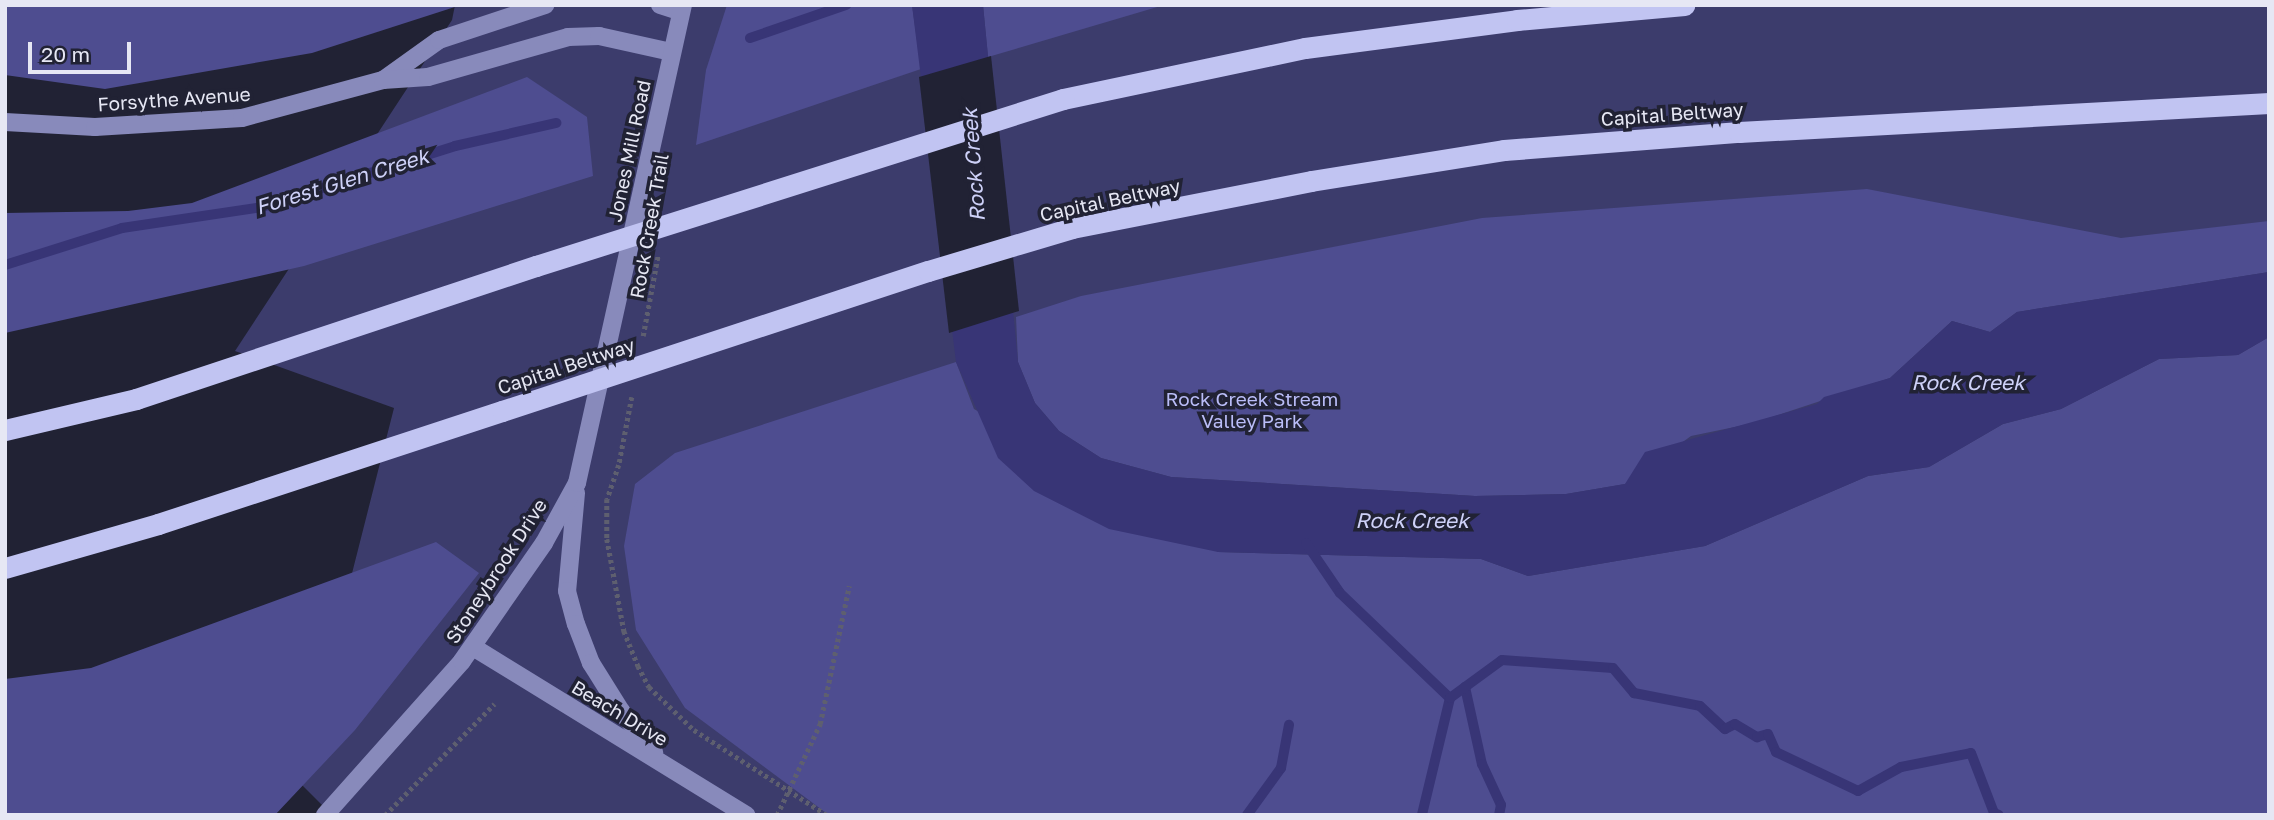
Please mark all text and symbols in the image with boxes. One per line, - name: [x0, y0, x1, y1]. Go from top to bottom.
- scale bar: [32, 28, 135, 72]
- text: 20 m: [41, 41, 90, 67]
- street label: Jones Mill Road: [603, 78, 655, 224]
- street label: Forsythe Avenue: [97, 82, 251, 116]
- street label: Capital Beltway: [1600, 98, 1744, 130]
- water label: Rock Creek: [956, 107, 990, 223]
- water label: Forest Glen Creek: [252, 143, 432, 219]
- street label: Rock Creek Trail: [625, 152, 673, 300]
- street label: Capital Beltway: [1038, 174, 1182, 226]
- street label: Capital Beltway: [495, 333, 637, 399]
- water label: Rock Creek: [1911, 369, 2025, 395]
- park label: Rock Creek Stream Valley Park: [1166, 388, 1338, 432]
- street label: Stoneybrook Drive: [441, 494, 551, 648]
- water label: Rock Creek: [1355, 507, 1469, 533]
- street label: Beach Drive: [568, 675, 672, 751]

